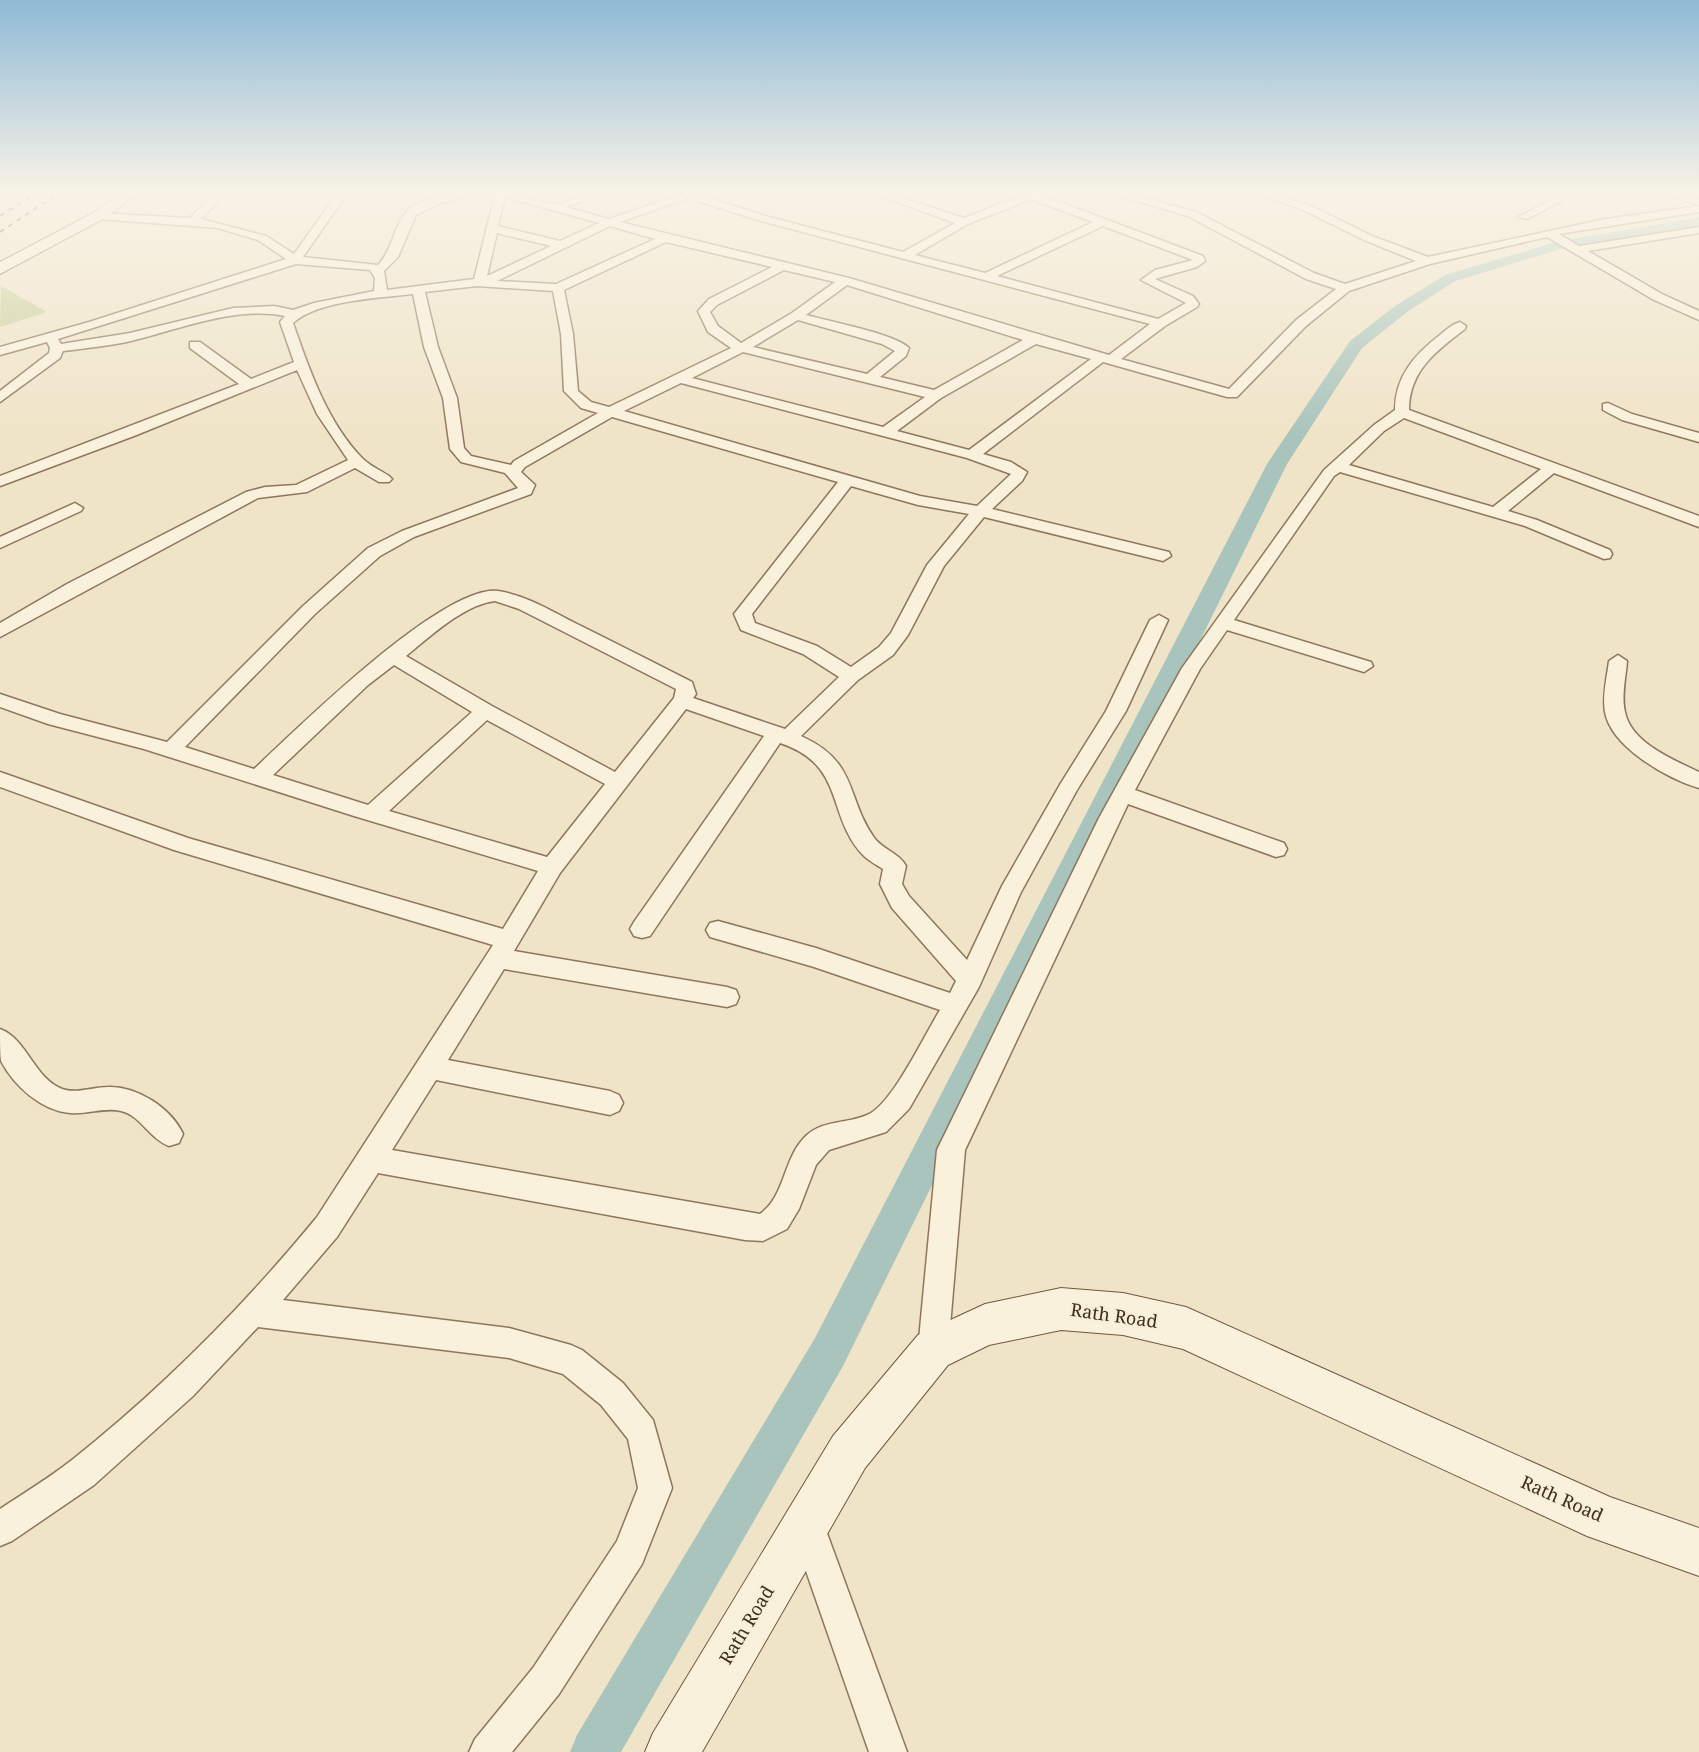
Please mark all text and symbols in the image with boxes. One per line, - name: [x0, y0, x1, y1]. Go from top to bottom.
- street label: Rath Road: [1069, 1297, 1159, 1333]
- street label: Rath Road: [1517, 1469, 1607, 1527]
- street label: Rath Road: [713, 1581, 779, 1668]

